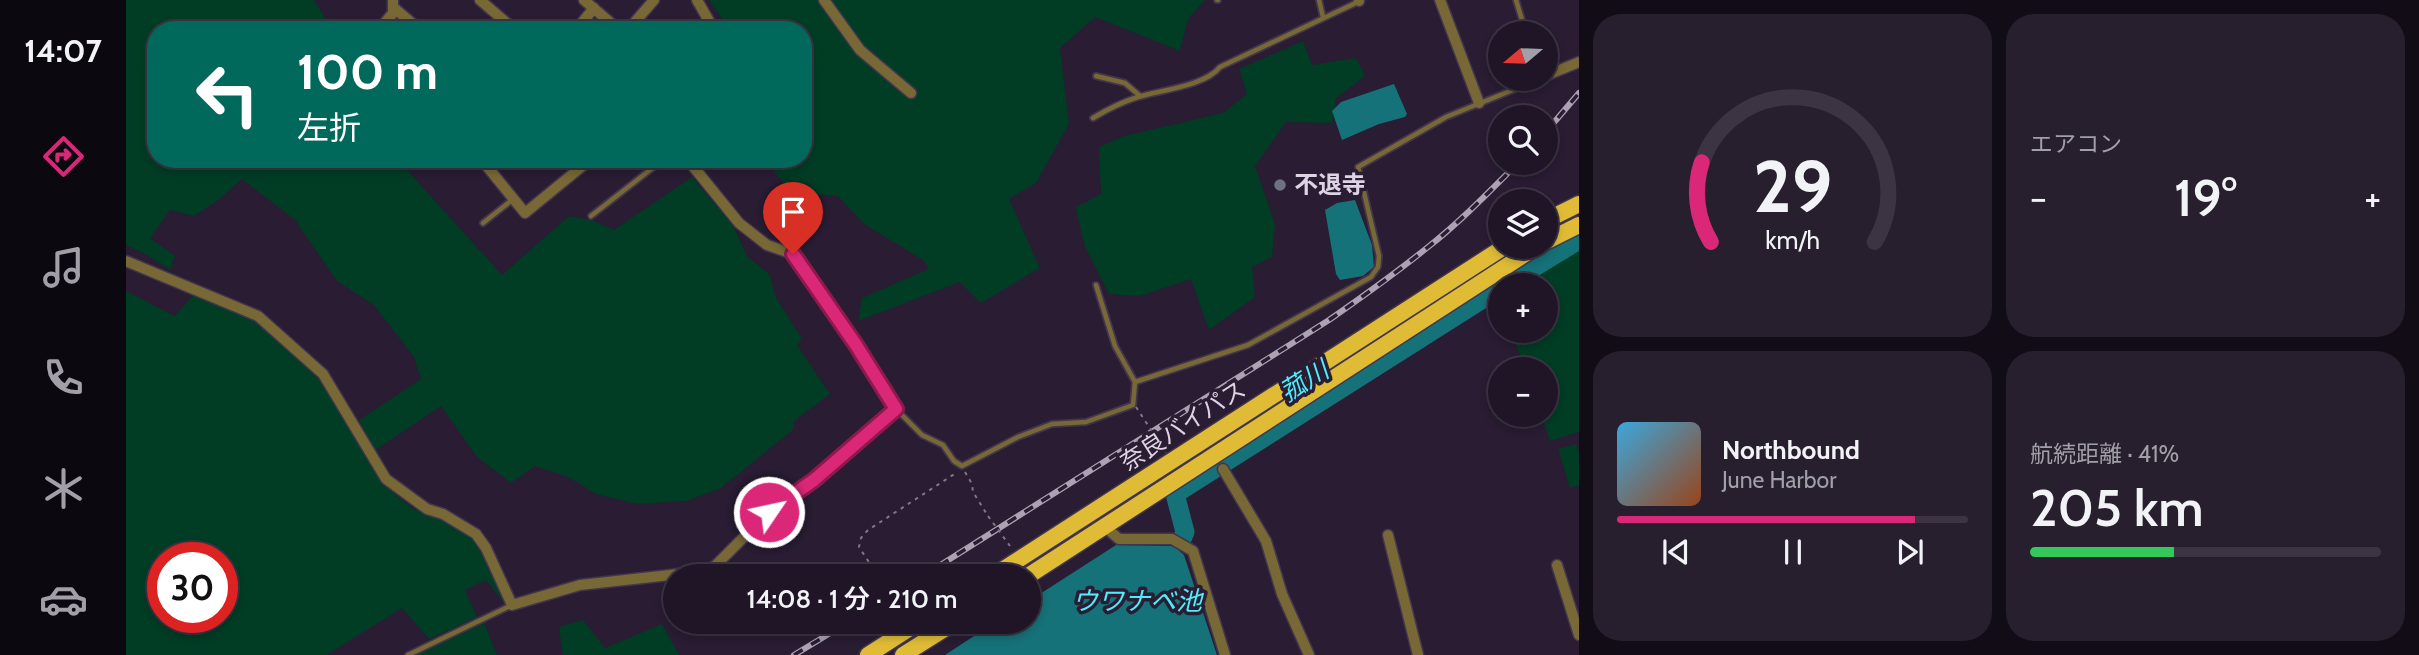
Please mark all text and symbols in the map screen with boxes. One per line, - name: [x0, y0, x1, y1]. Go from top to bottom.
- north arrow: [1488, 21, 1558, 91]
- map controls: [1488, 21, 1558, 427]
- text: 14:07: [24, 31, 102, 70]
- text: 100 m: [297, 42, 438, 101]
- icon: left: [182, 49, 273, 140]
- button: search: [1488, 105, 1558, 175]
- text: 左折: [297, 108, 361, 147]
- text: エアコン: [2030, 130, 2122, 158]
- icon: directions: [39, 132, 88, 181]
- text: 29: [1753, 142, 1832, 230]
- text: 19°: [2174, 166, 2237, 229]
- place label: 不退寺: [1294, 170, 1366, 199]
- text: −: [2030, 174, 2047, 221]
- text: +: [2364, 174, 2381, 221]
- marker: 不退寺: [1272, 177, 1288, 193]
- pin: [763, 182, 823, 254]
- button: layers: [1488, 189, 1558, 259]
- icon: arrive: [774, 193, 812, 231]
- text: km/h: [1765, 224, 1820, 254]
- icon: music: [39, 243, 88, 292]
- button: +: [1488, 273, 1558, 343]
- water label: 菰川: [1273, 352, 1337, 408]
- icon: phone: [39, 353, 88, 402]
- button: −: [1488, 357, 1558, 427]
- street label: 奈良バイパス: [1115, 374, 1251, 477]
- text: Northbound: [1722, 434, 1860, 466]
- text: 航続距離 · 41%: [2030, 440, 2179, 468]
- icon: climate: [39, 464, 88, 513]
- text: June Harbor: [1722, 466, 1836, 494]
- position arrow: [732, 475, 806, 549]
- text: 205 km: [2030, 476, 2204, 539]
- icon: previous: [1657, 533, 1695, 571]
- icon: pause: [1774, 533, 1812, 571]
- icon: next: [1891, 533, 1929, 571]
- speed limit sign: 30: [147, 542, 238, 633]
- icon: car: [39, 575, 88, 624]
- text: 14:08 · 1 分 · 210 m: [747, 583, 957, 615]
- water label: ウワナベ池: [1072, 585, 1205, 617]

